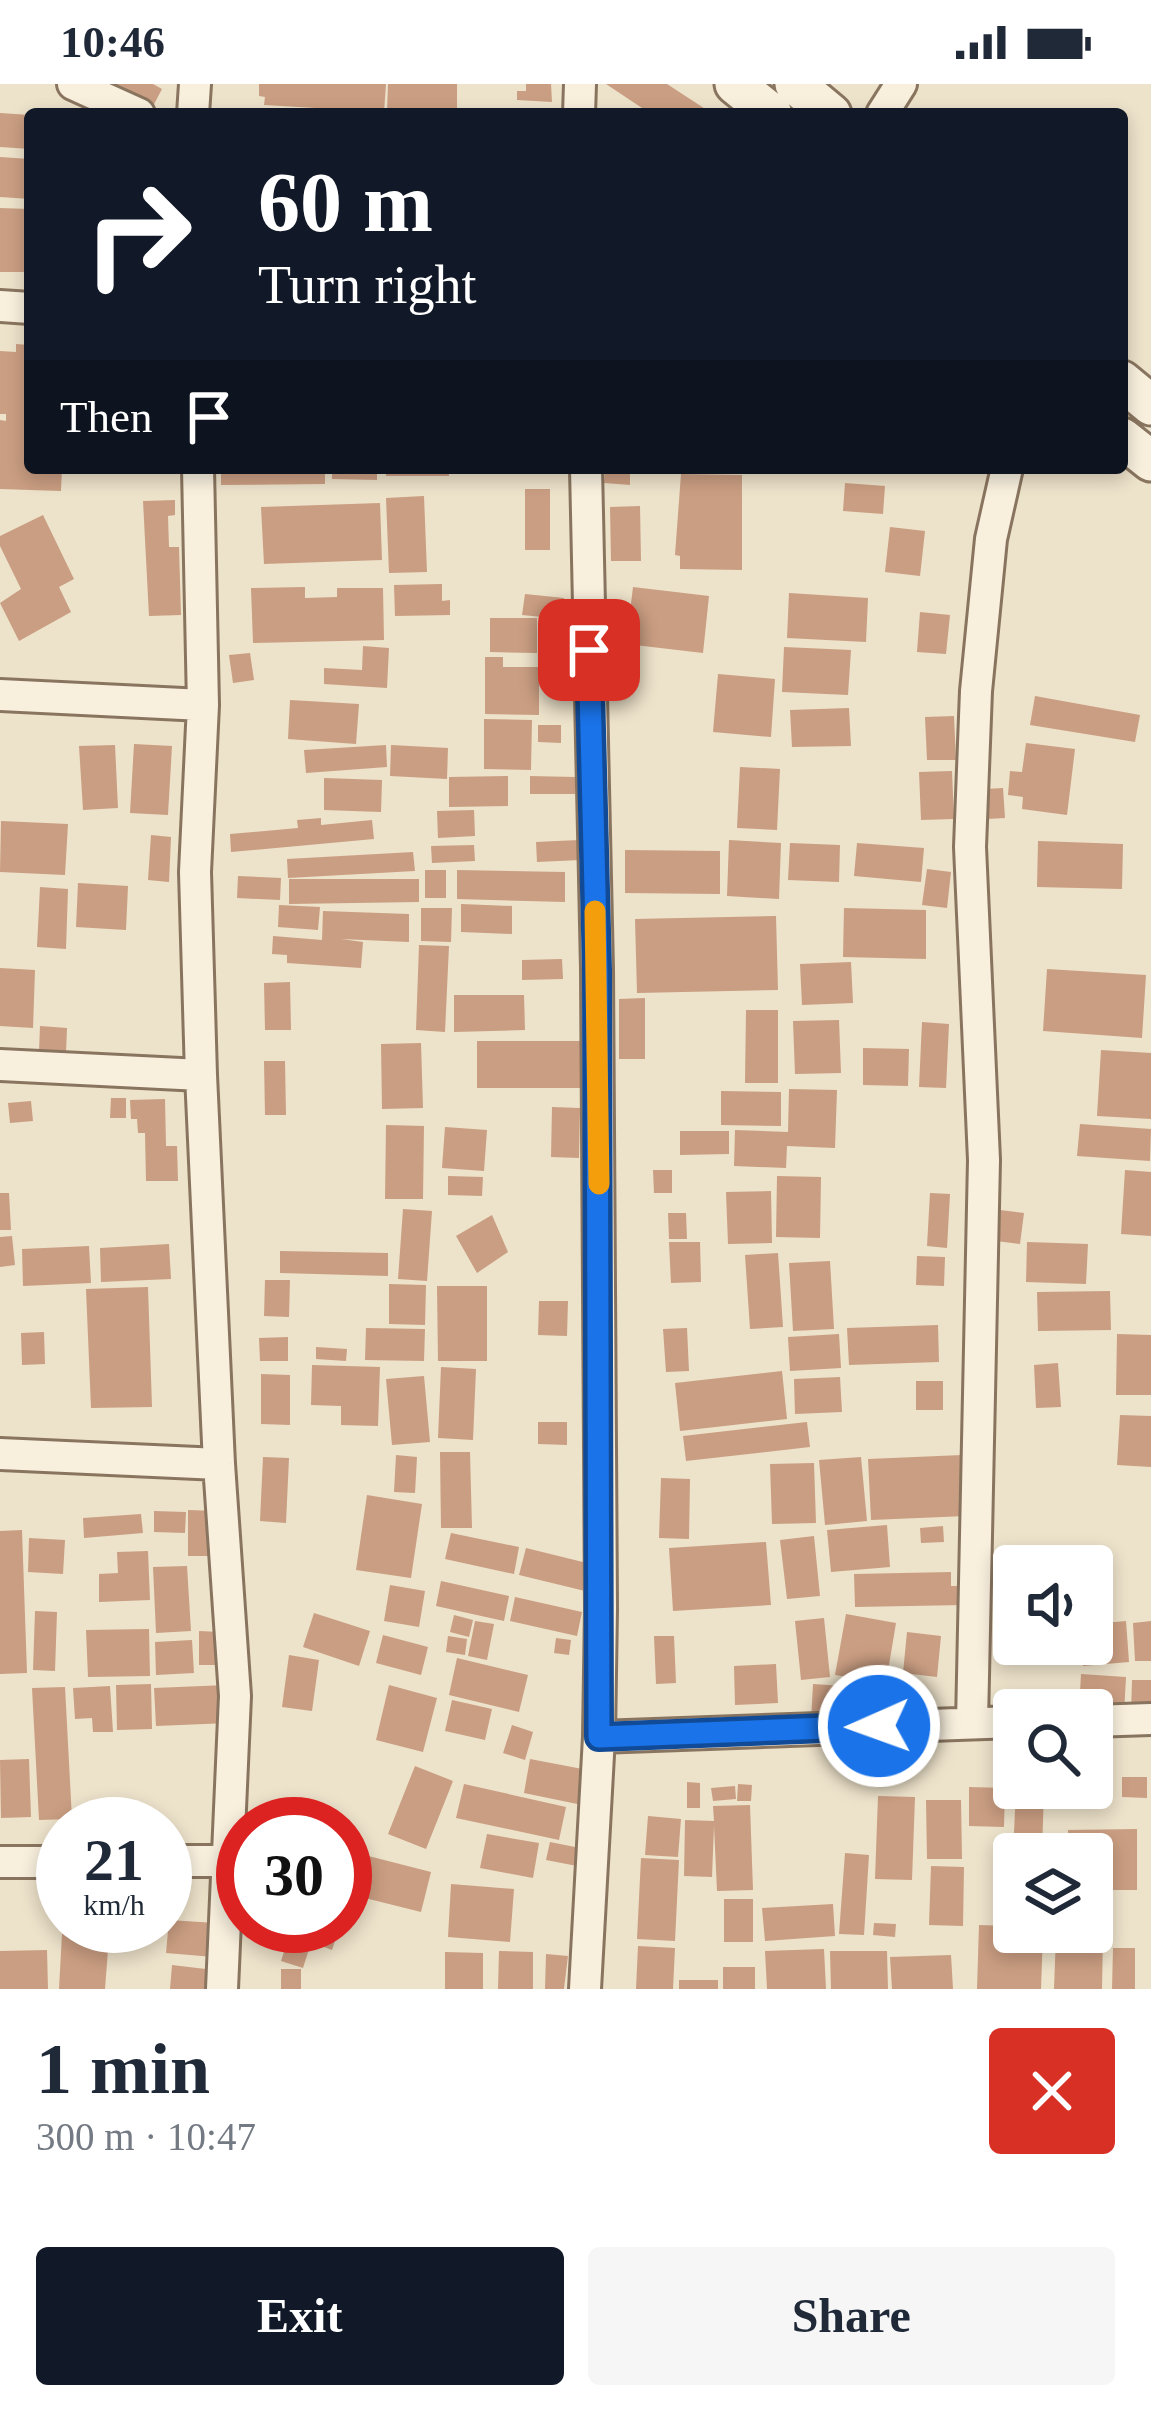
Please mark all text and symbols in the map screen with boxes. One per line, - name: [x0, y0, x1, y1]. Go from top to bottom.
- text: 10:46: [60, 17, 165, 67]
- icon: right: [60, 156, 216, 312]
- text: 60 m: [258, 156, 433, 249]
- text: Turn right: [258, 255, 477, 315]
- icon: arrive: [176, 384, 242, 450]
- text: Then: [60, 392, 152, 442]
- pin: [538, 599, 640, 701]
- icon: arrive: [556, 617, 622, 683]
- map controls: [993, 1545, 1113, 1953]
- button: sound: [993, 1545, 1113, 1665]
- position arrow: [816, 1663, 942, 1789]
- button: search: [993, 1689, 1113, 1809]
- speed limit sign: 30: [216, 1797, 372, 1953]
- text: 21: [84, 1827, 144, 1893]
- button: layers: [993, 1833, 1113, 1953]
- text: km/h: [83, 1888, 145, 1921]
- button: close: [989, 2028, 1115, 2154]
- text: 1 min: [36, 2029, 210, 2109]
- text: 300 m · 10:47: [36, 2115, 256, 2158]
- button: Exit: [36, 2247, 564, 2385]
- button: Share: [588, 2247, 1115, 2385]

